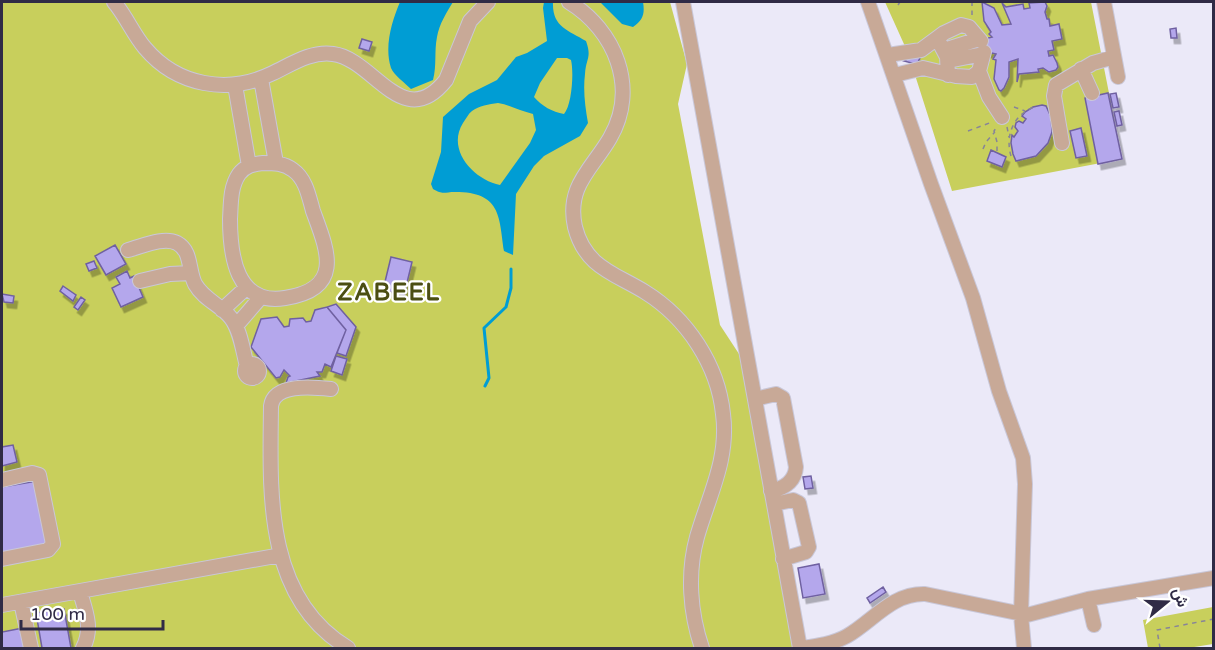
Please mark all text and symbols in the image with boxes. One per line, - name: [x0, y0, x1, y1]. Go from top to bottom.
- district label: ZABEEL: [337, 278, 441, 307]
- north arrow: [1137, 572, 1197, 632]
- text: ش: [1168, 585, 1193, 610]
- scale bar: [21, 593, 164, 631]
- text: 100 m: [30, 603, 85, 625]

